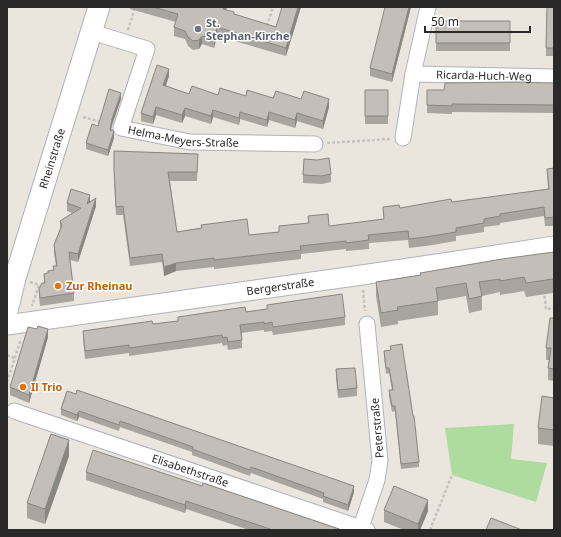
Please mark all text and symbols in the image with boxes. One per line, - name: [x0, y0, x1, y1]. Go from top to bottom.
- scale bar: [425, 8, 530, 34]
- text: 50 m: [431, 13, 459, 30]
- place label: St. Stephan-Kirche: [206, 15, 290, 43]
- marker: St. Stephan-Kirche: [193, 24, 203, 34]
- street label: Ricarda-Huch-Weg: [436, 66, 532, 84]
- street label: Helma-Meyers-Straße: [127, 122, 239, 150]
- street label: Rheinstraße: [35, 126, 68, 190]
- street label: Bergerstraße: [245, 274, 315, 298]
- place label: Zur Rheinau: [66, 278, 132, 293]
- marker: Zur Rheinau: [53, 281, 63, 291]
- place label: Il Trio: [31, 379, 62, 394]
- marker: Il Trio: [18, 382, 28, 392]
- street label: Peterstraße: [366, 397, 387, 459]
- street label: Elisabethstraße: [150, 450, 231, 490]

